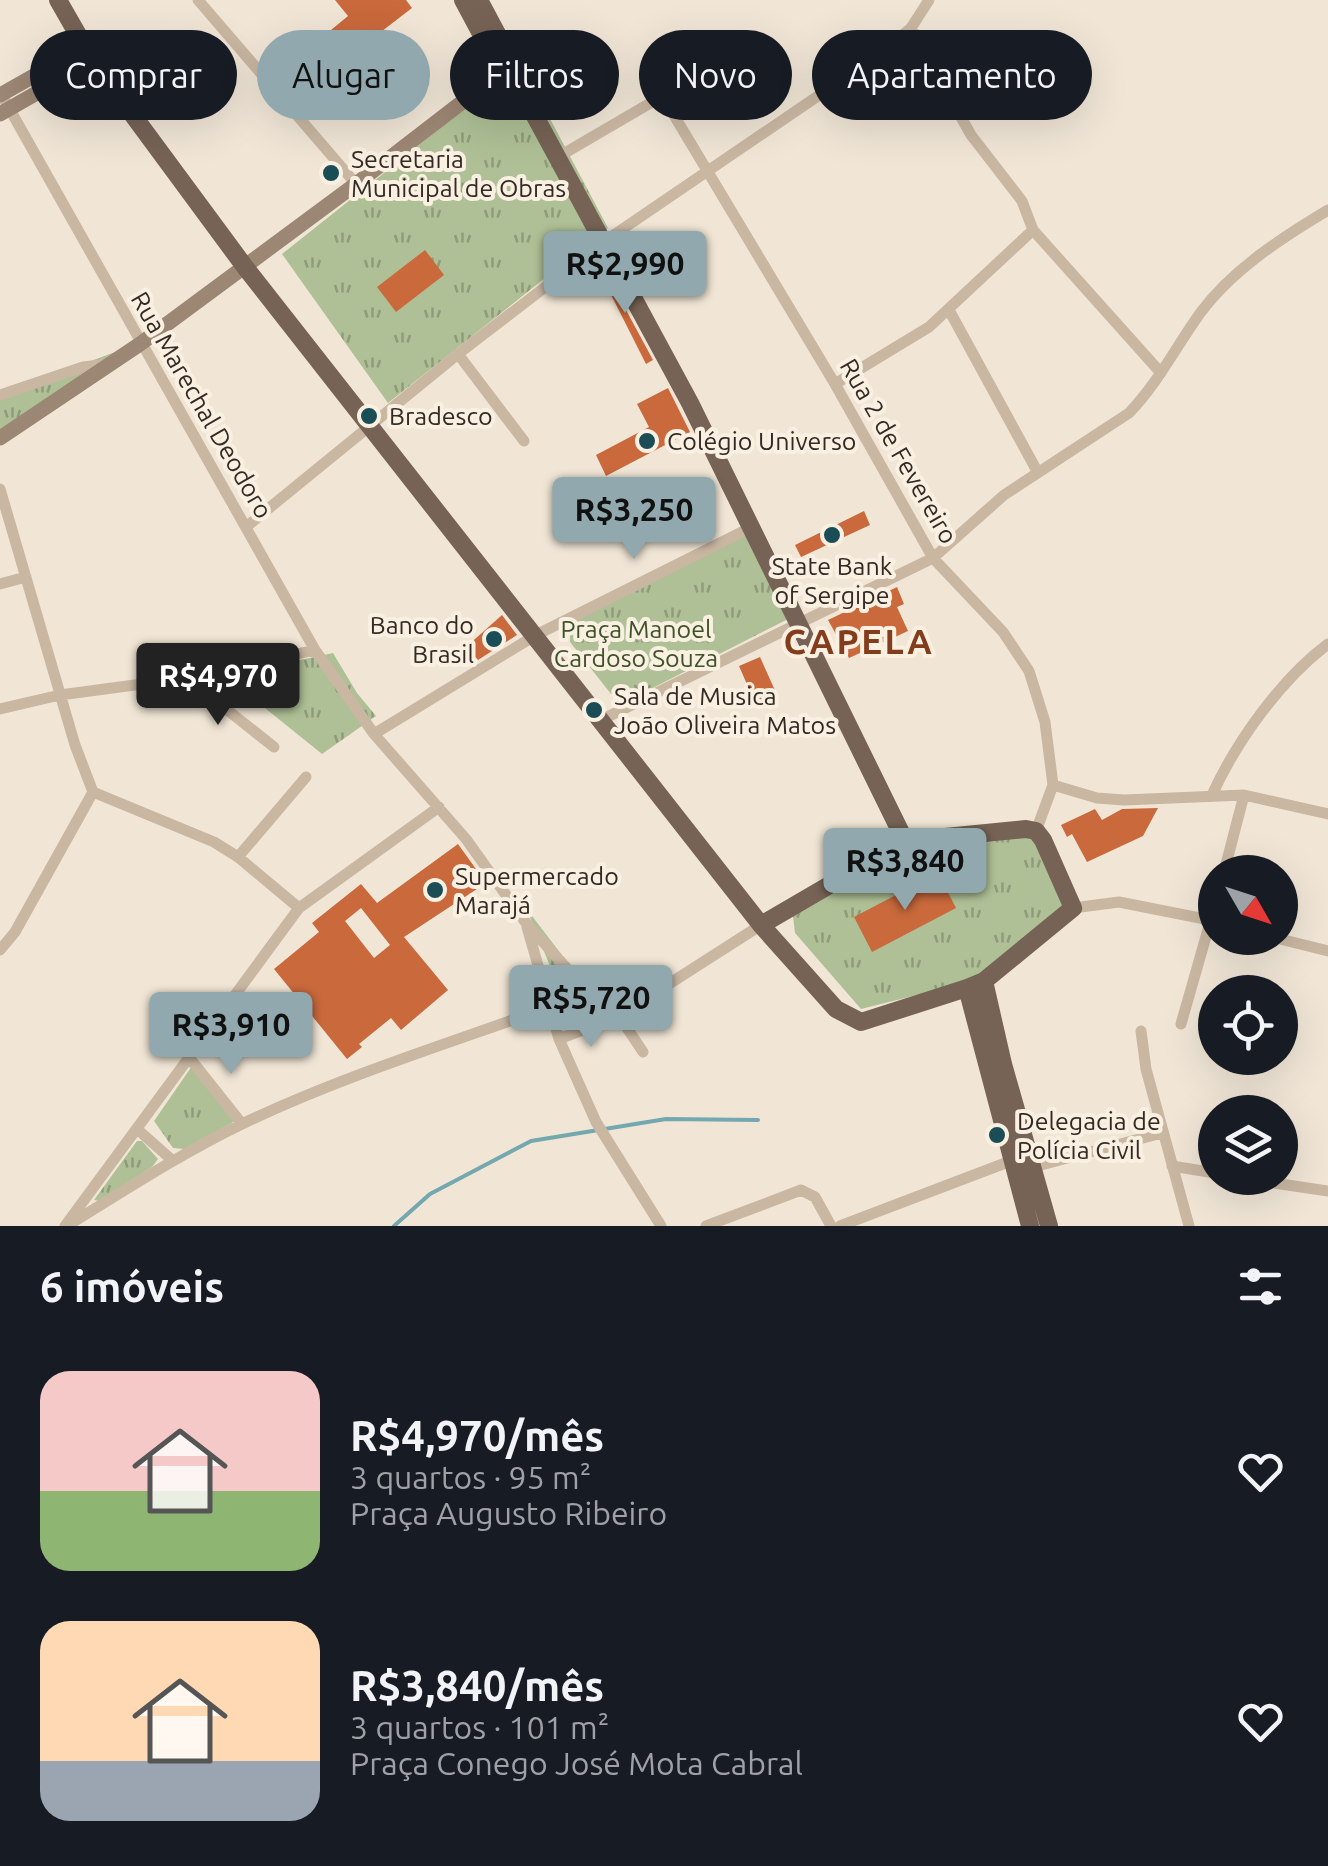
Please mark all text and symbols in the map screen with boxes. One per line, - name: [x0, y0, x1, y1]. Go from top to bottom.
- chip: Comprar: [30, 30, 237, 120]
- chip: Alugar: [257, 30, 430, 120]
- chip: Filtros: [450, 30, 619, 120]
- chip: Novo: [639, 30, 792, 120]
- chip: Apartamento: [812, 30, 1092, 120]
- place label: Secretaria Municipal de Obras: [351, 145, 566, 202]
- marker: Secretaria Municipal de Obras: [320, 162, 342, 184]
- pin: R$2,990: [533, 231, 717, 316]
- text: R$2,990: [565, 245, 685, 281]
- street label: Rua Marechal Deodoro: [126, 287, 278, 523]
- street label: Rua 2 de Fevereiro: [835, 354, 963, 548]
- place label: Bradesco: [389, 402, 493, 430]
- marker: Bradesco: [358, 405, 380, 427]
- place label: Colégio Universo: [667, 427, 856, 455]
- marker: Colégio Universo: [636, 430, 658, 452]
- pin: R$3,250: [542, 477, 726, 562]
- text: R$3,250: [574, 491, 694, 527]
- marker: State Bank of Sergipe: [821, 524, 843, 546]
- place label: State Bank of Sergipe: [772, 552, 893, 609]
- place label: Banco do Brasil: [370, 611, 474, 668]
- park label: Praça Manoel Cardoso Souza: [554, 615, 718, 672]
- district label: CAPELA: [784, 621, 934, 661]
- marker: Banco do Brasil: [483, 628, 505, 650]
- pin: R$4,970: [126, 643, 310, 728]
- text: R$4,970: [158, 657, 278, 693]
- place label: Sala de Musica João Oliveira Matos: [614, 682, 836, 739]
- marker: Sala de Musica João Oliveira Matos: [583, 699, 605, 721]
- pin: R$3,840: [813, 828, 997, 913]
- text: R$3,840: [845, 842, 965, 878]
- north arrow: [1198, 855, 1298, 955]
- map controls: [1198, 855, 1298, 1195]
- place label: Supermercado Marajá: [455, 862, 619, 919]
- marker: Supermercado Marajá: [424, 879, 446, 901]
- pin: R$5,720: [499, 965, 683, 1050]
- button: locate: [1198, 975, 1298, 1075]
- text: R$5,720: [531, 979, 651, 1015]
- pin: R$3,910: [139, 992, 323, 1077]
- text: R$3,910: [171, 1006, 291, 1042]
- button: layers: [1198, 1095, 1298, 1195]
- place label: Delegacia de Polícia Civil: [1017, 1107, 1161, 1164]
- marker: Delegacia de Polícia Civil: [986, 1124, 1008, 1146]
- icon: filters: [1233, 1259, 1288, 1314]
- text: 6 imóveis: [40, 1263, 224, 1310]
- icon: home: [120, 1411, 240, 1531]
- text: R$4,970/mês: [350, 1412, 604, 1459]
- icon: heart: [1233, 1444, 1288, 1499]
- text: 3 quartos · 95 m²: [350, 1459, 591, 1495]
- text: Praça Augusto Ribeiro: [350, 1495, 667, 1531]
- icon: home: [120, 1661, 240, 1781]
- text: R$3,840/mês: [350, 1662, 604, 1709]
- icon: heart: [1233, 1694, 1288, 1749]
- text: 3 quartos · 101 m²: [350, 1709, 609, 1745]
- text: Praça Conego José Mota Cabral: [350, 1745, 803, 1781]

